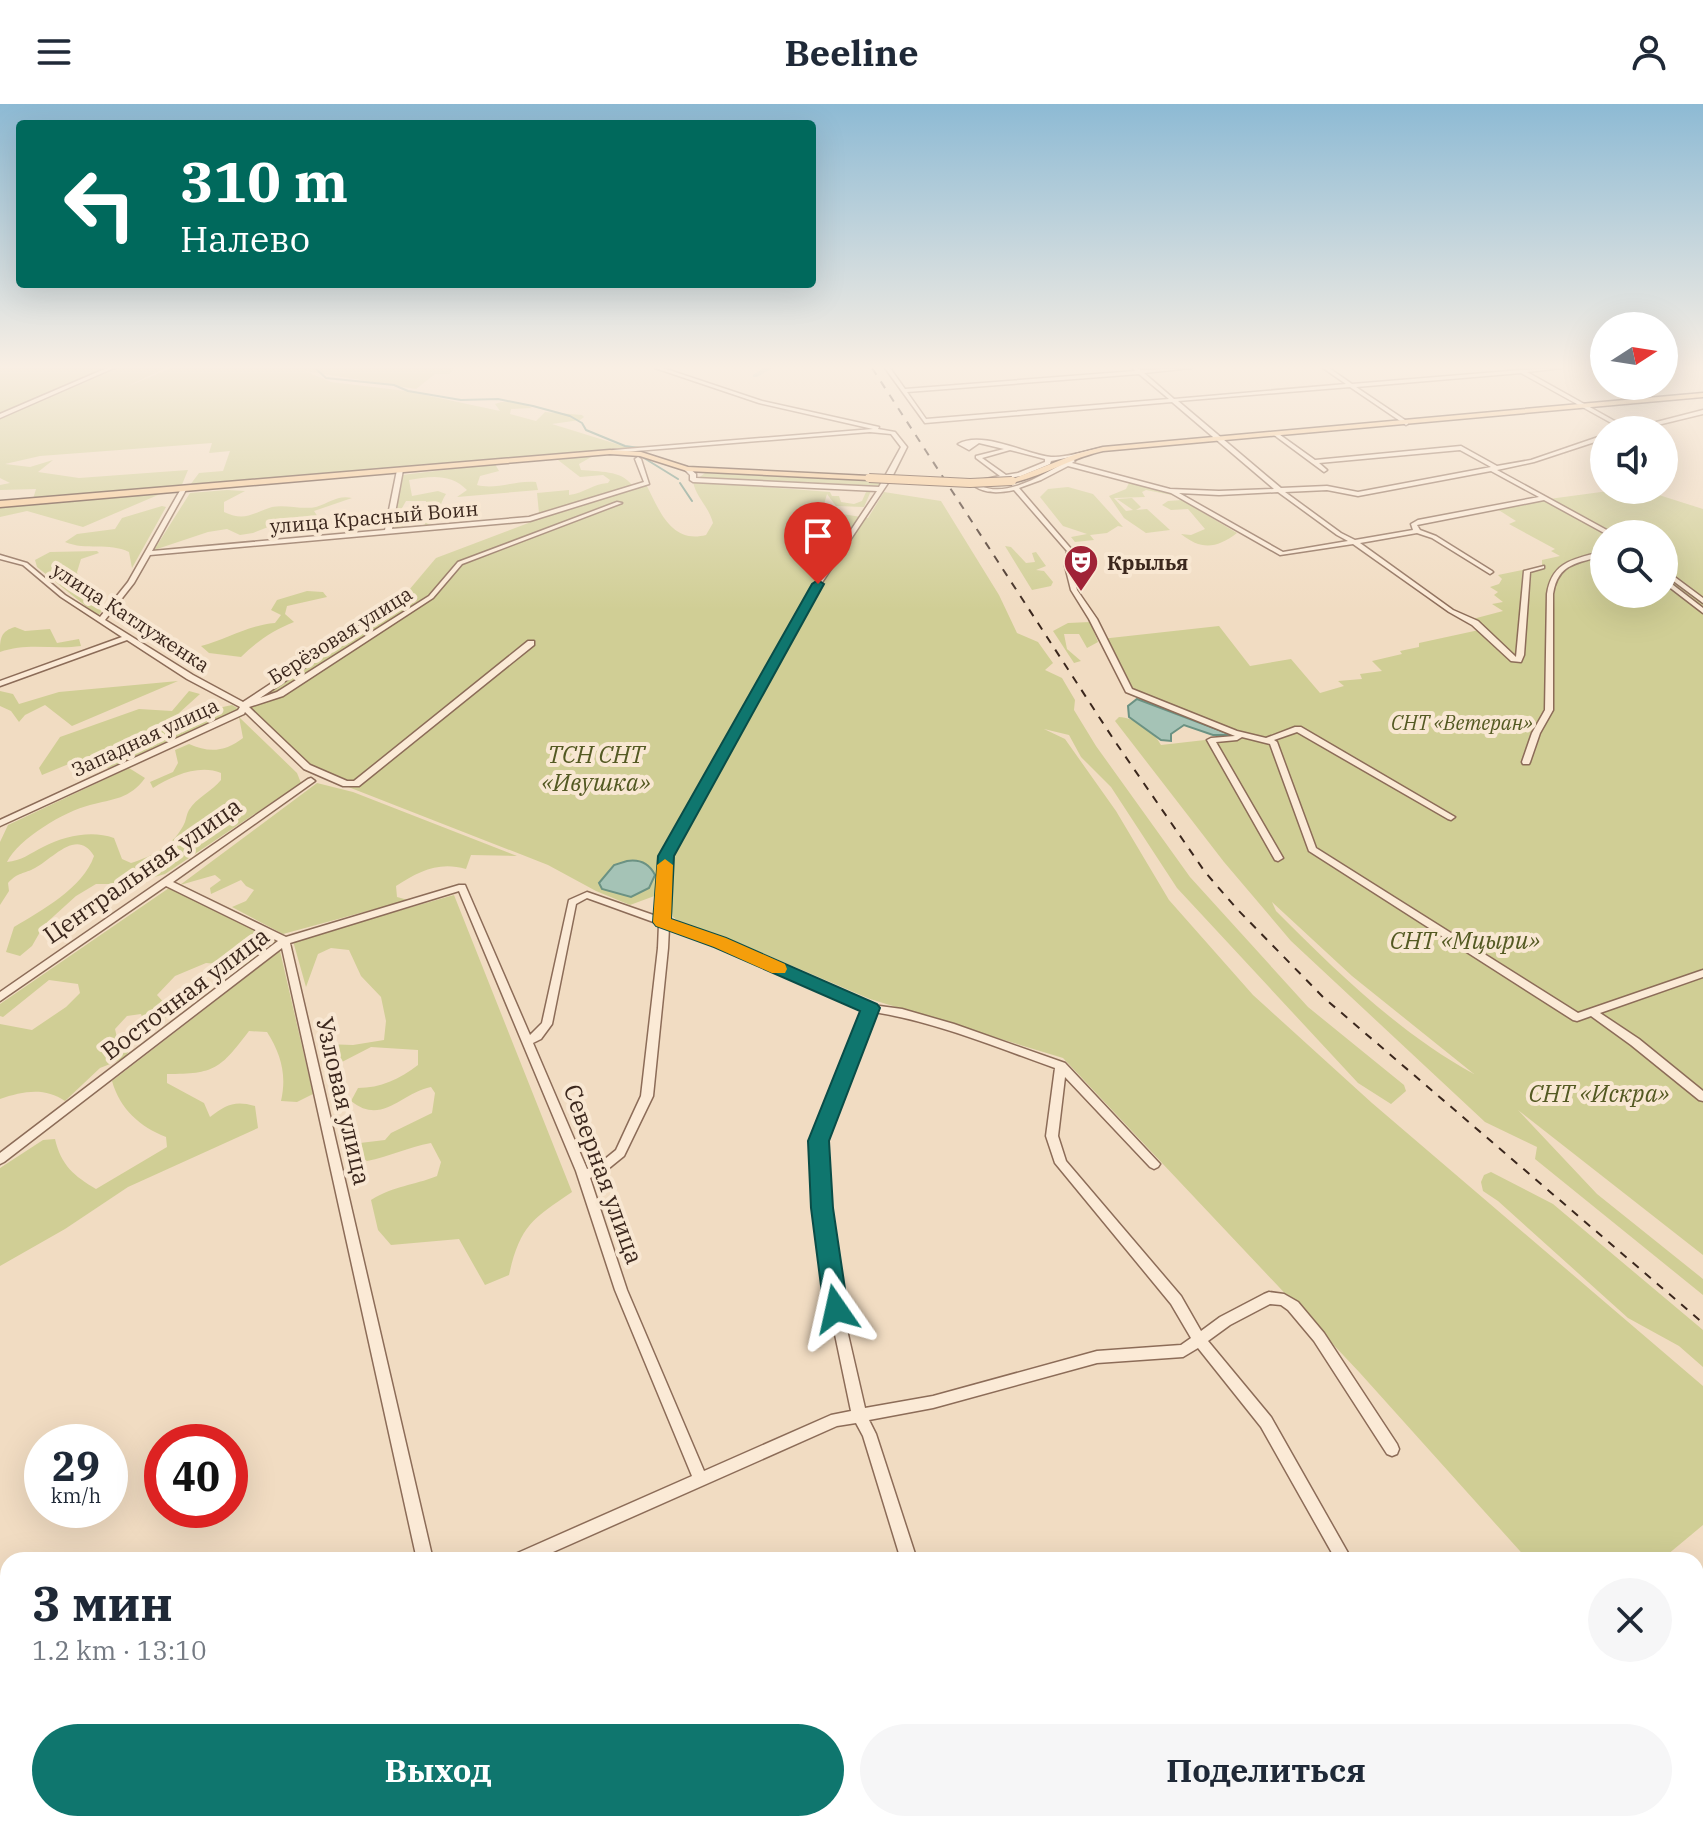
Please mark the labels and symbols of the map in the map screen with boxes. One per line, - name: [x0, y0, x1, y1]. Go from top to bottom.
- north arrow: [1590, 312, 1678, 400]
- street label: улица Красный Воин: [269, 494, 479, 540]
- pin: [784, 502, 852, 584]
- theatre icon: Крылья: [1062, 543, 1100, 593]
- place label: Крылья: [1107, 549, 1188, 576]
- street label: улица Катлуженка: [47, 556, 215, 678]
- street label: Берёзовая улица: [263, 580, 417, 690]
- street label: Западная улица: [67, 691, 223, 783]
- park label: СНТ «Ветеран»: [1391, 709, 1533, 736]
- park label: ТСН СНТ «Ивушка»: [541, 738, 651, 798]
- street label: Центральная улица: [37, 790, 247, 950]
- street label: Восточная улица: [95, 919, 275, 1067]
- park label: СНТ «Мцыри»: [1390, 924, 1540, 956]
- street label: Узловая улица: [309, 1014, 379, 1188]
- park label: СНТ «Искра»: [1529, 1077, 1669, 1109]
- street label: Северная улица: [557, 1080, 651, 1268]
- position arrow: [794, 1267, 878, 1351]
- speed limit sign: 40: [144, 1424, 248, 1528]

